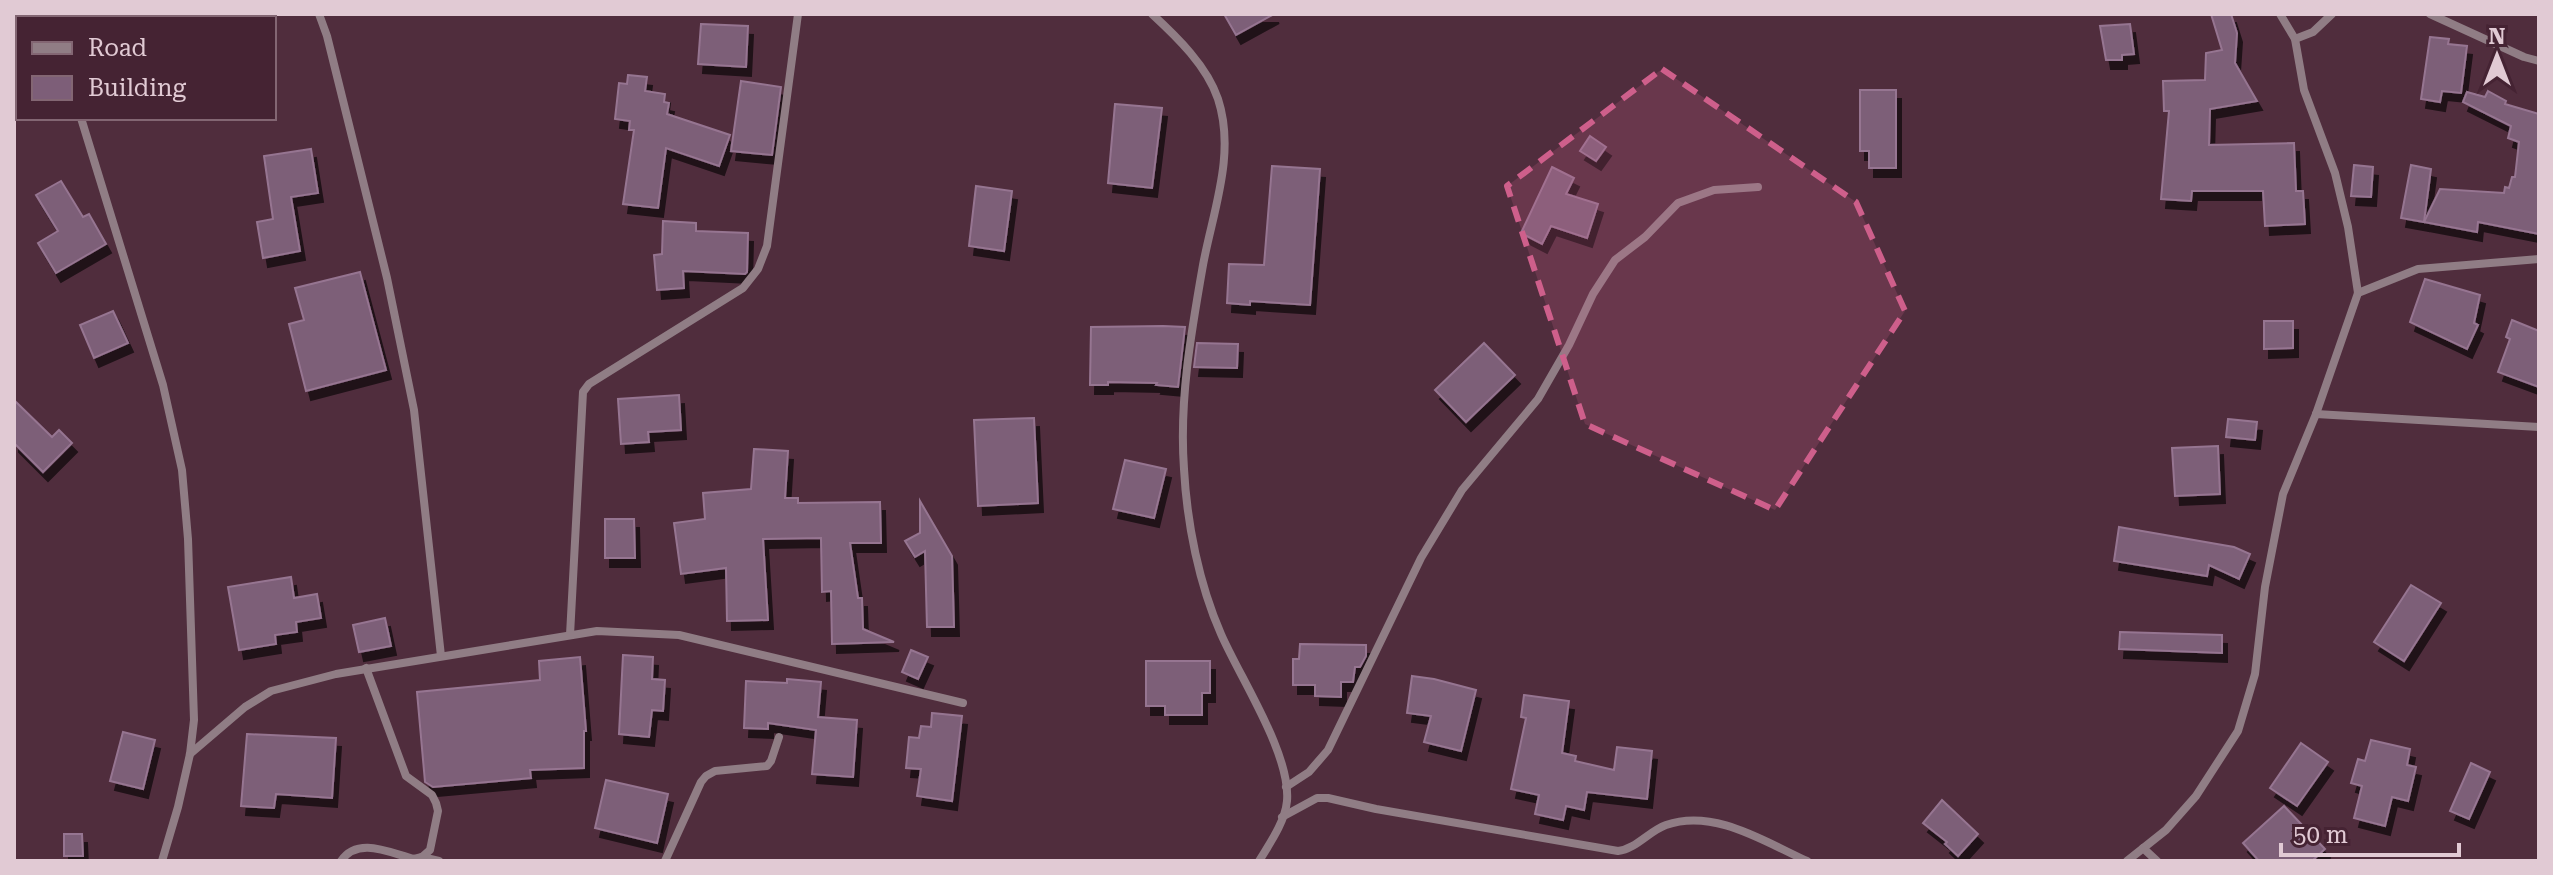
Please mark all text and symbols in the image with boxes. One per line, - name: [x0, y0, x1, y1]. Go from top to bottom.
- legend: [16, 16, 276, 120]
- north arrow: [2457, 16, 2537, 96]
- text: N: [2489, 24, 2506, 49]
- text: Road: [88, 34, 147, 62]
- text: Building: [88, 74, 186, 102]
- scale bar: [2281, 807, 2459, 857]
- text: 50 m: [2293, 821, 2348, 849]

